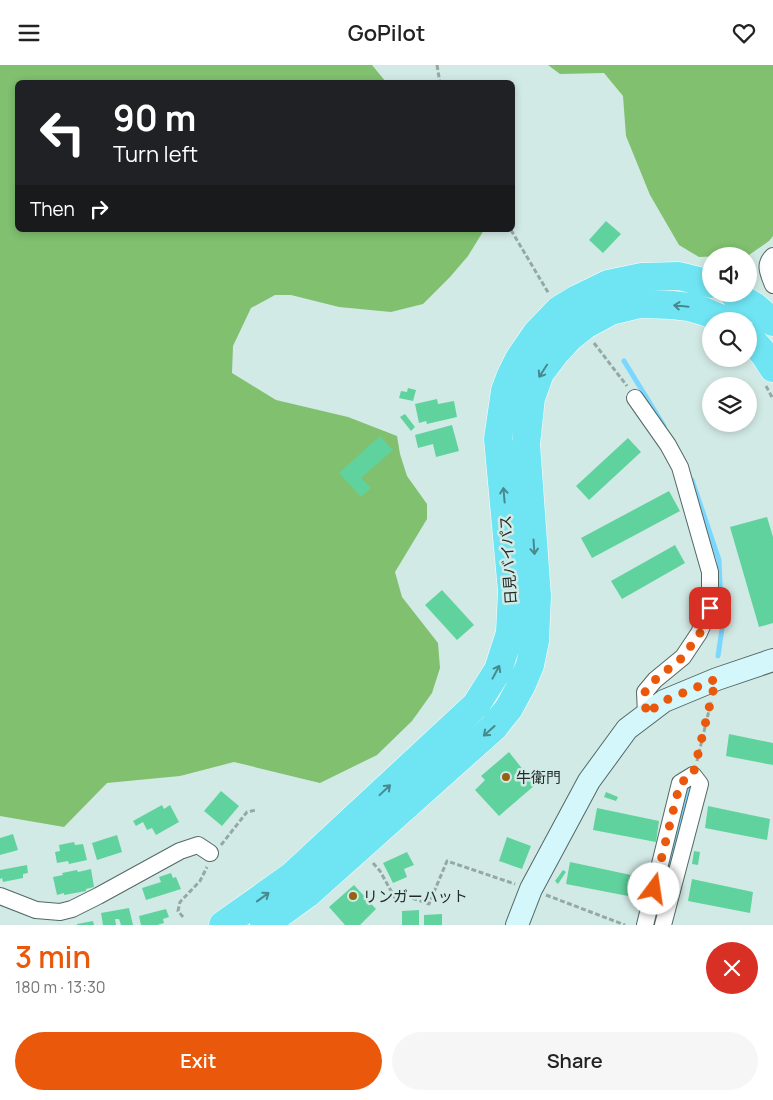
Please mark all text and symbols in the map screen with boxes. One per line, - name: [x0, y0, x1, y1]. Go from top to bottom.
- text: GoPilot: [348, 18, 425, 48]
- icon: menu: [15, 19, 43, 47]
- icon: heart: [730, 19, 758, 47]
- text: 90 m: [113, 94, 196, 142]
- icon: left: [30, 100, 95, 165]
- text: Turn left: [113, 139, 198, 169]
- icon: right: [85, 195, 113, 223]
- text: Then: [30, 196, 75, 222]
- map controls: [702, 247, 757, 432]
- button: sound: [702, 247, 757, 302]
- one-way arrow: [673, 301, 689, 311]
- button: search: [702, 312, 757, 367]
- one-way arrow: [538, 363, 548, 377]
- button: layers: [702, 377, 757, 432]
- one-way arrow: [499, 488, 508, 504]
- street label: 日見バイパス: [494, 515, 522, 605]
- one-way arrow: [529, 539, 538, 555]
- pin: [689, 587, 731, 629]
- icon: arrive: [696, 594, 724, 622]
- one-way arrow: [491, 665, 501, 680]
- one-way arrow: [482, 725, 495, 737]
- place label: 牛衛門: [516, 767, 561, 788]
- marker: 牛衛門: [500, 771, 512, 783]
- one-way arrow: [379, 784, 391, 796]
- position arrow: [627, 862, 679, 914]
- place label: リンガーハット: [363, 886, 468, 907]
- marker: リンガーハット: [347, 890, 359, 902]
- one-way arrow: [256, 892, 270, 902]
- text: 3 min: [15, 936, 91, 977]
- button: close: [706, 942, 758, 994]
- text: 180 m · 13:30: [15, 976, 106, 998]
- button: Exit: [15, 1032, 382, 1090]
- button: Share: [392, 1032, 758, 1090]

